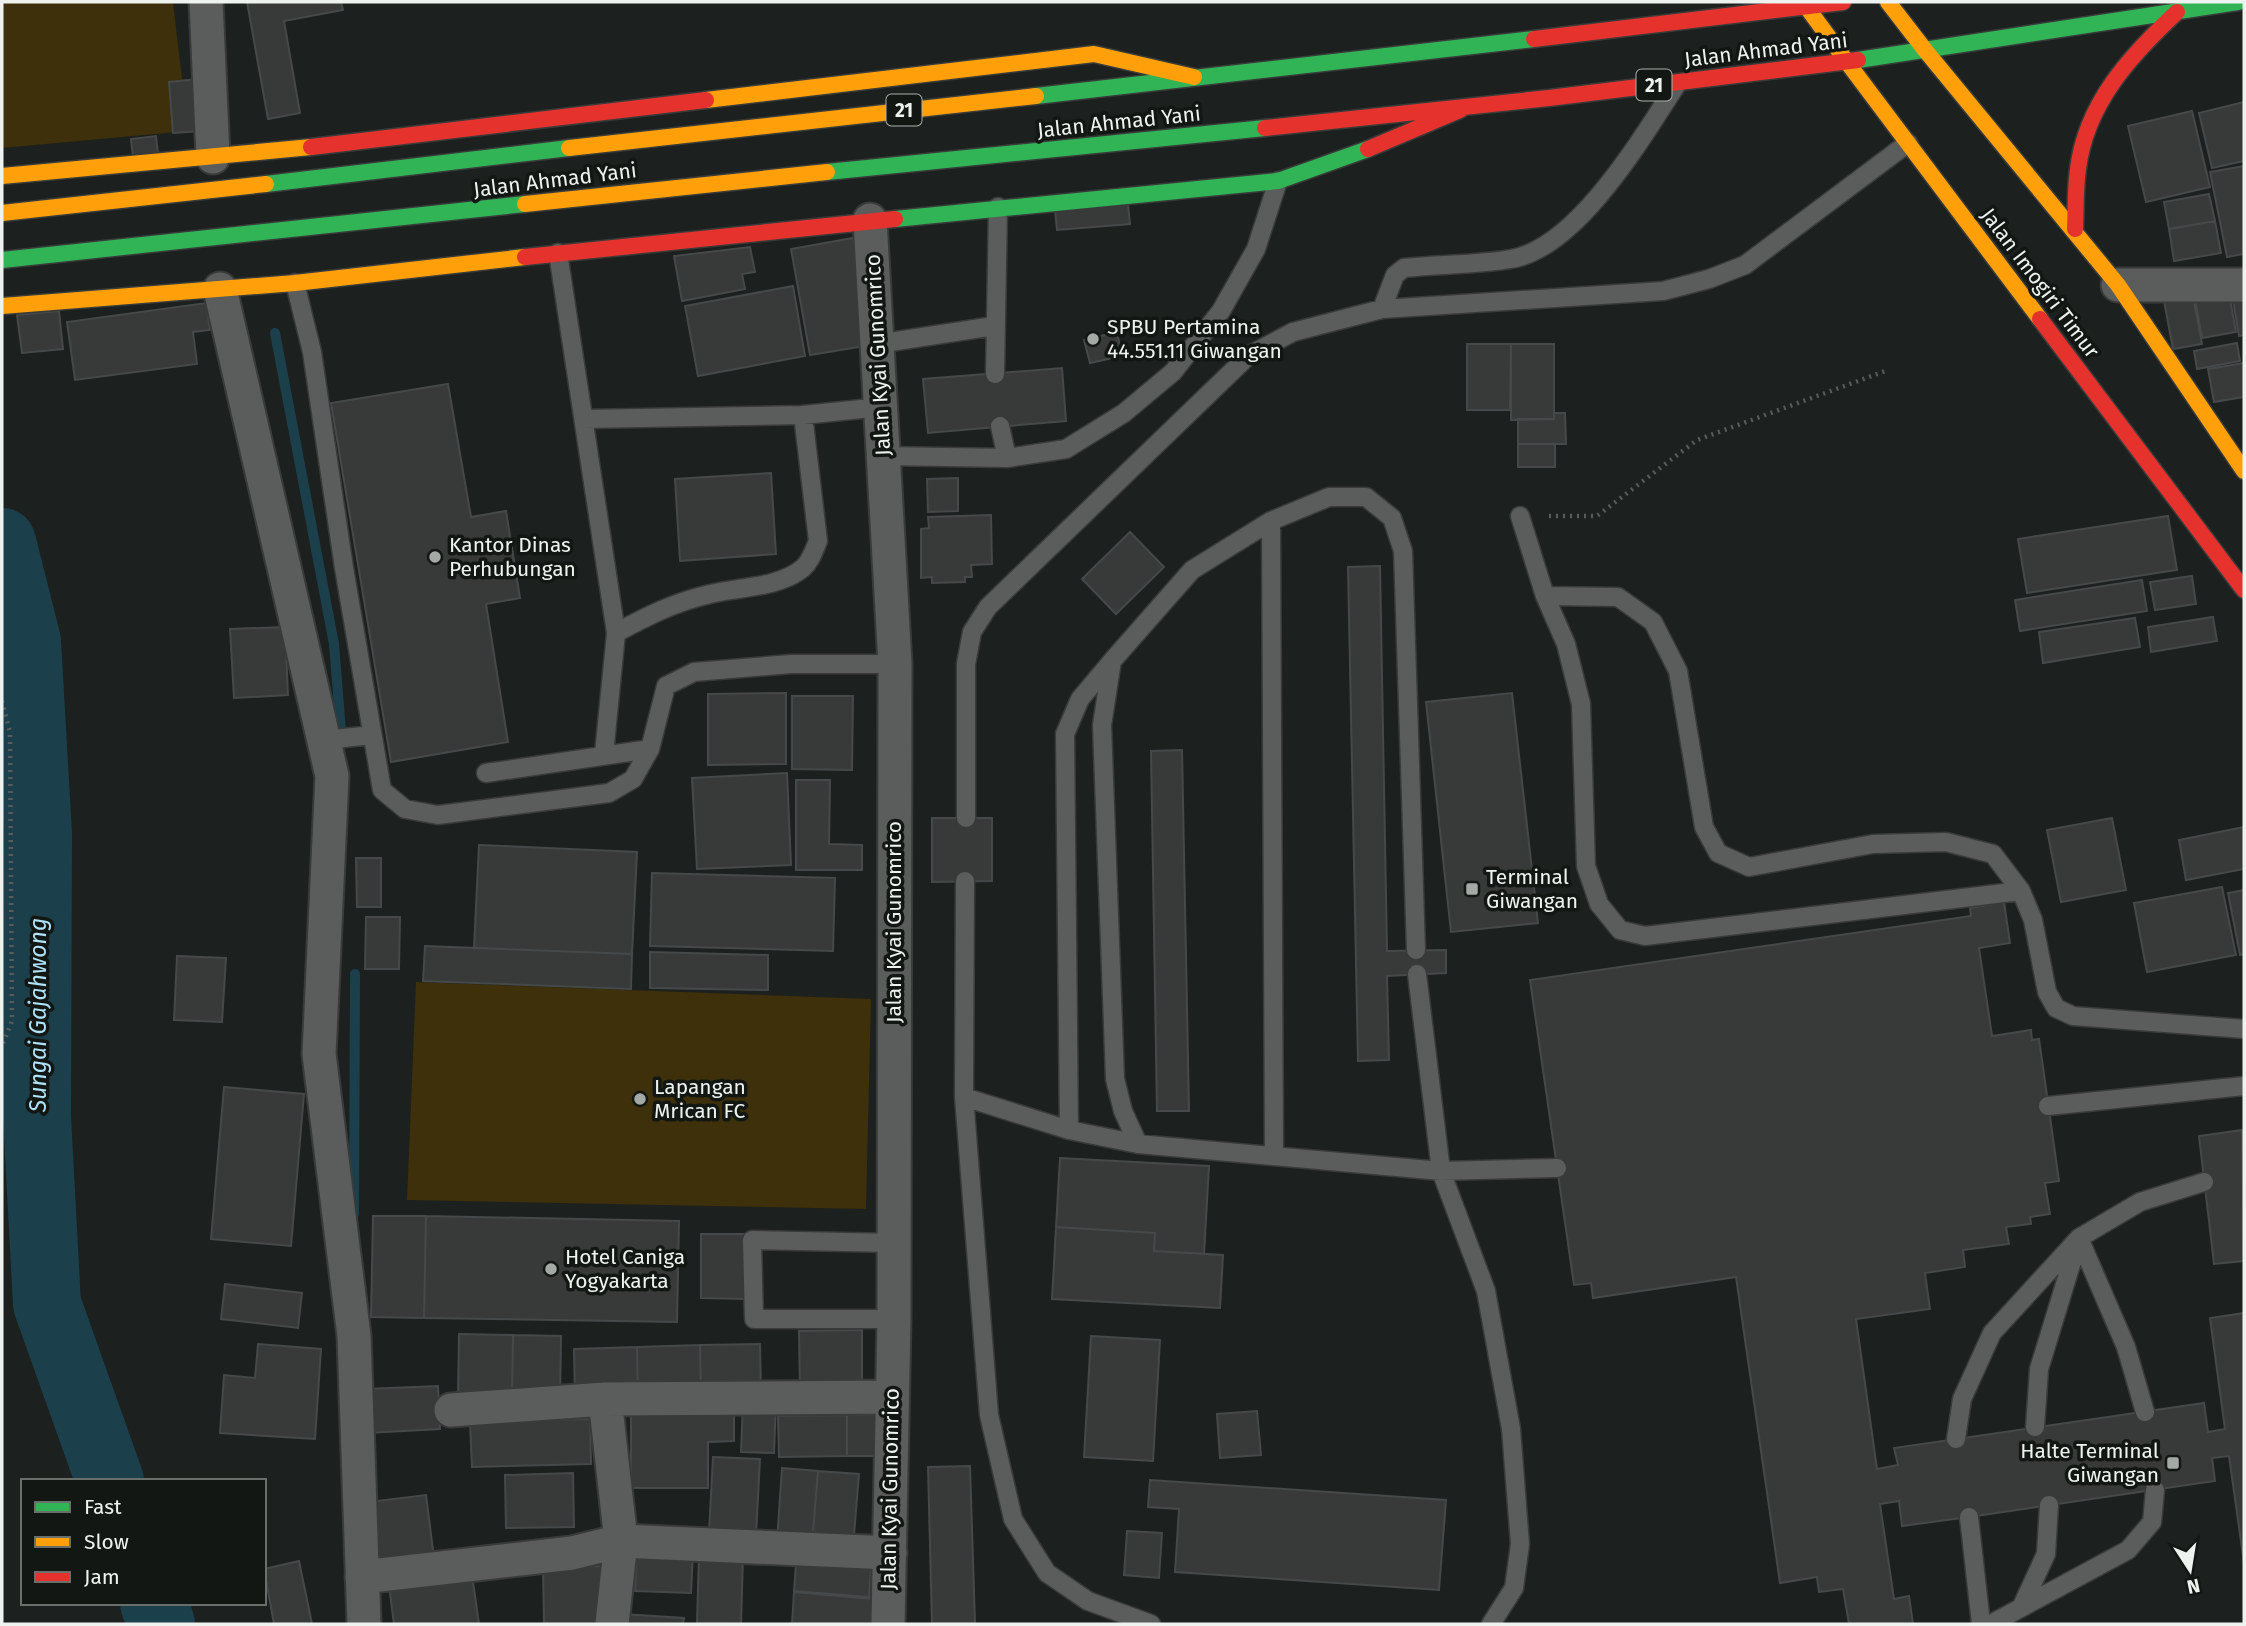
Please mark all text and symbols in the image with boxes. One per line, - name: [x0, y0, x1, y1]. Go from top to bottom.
- street label: Jalan Ahmad Yani: [1683, 27, 1849, 73]
- road number: 21: [1636, 69, 1672, 100]
- road number: 21: [886, 94, 922, 125]
- street label: Jalan Ahmad Yani: [1036, 100, 1202, 144]
- street label: Jalan Ahmad Yani: [472, 157, 638, 203]
- street label: Jalan Imogiri Timur: [1975, 203, 2105, 363]
- street label: Jalan Kyai Gunomrico: [860, 253, 896, 457]
- place label: SPBU Pertamina 44.551.11 Giwangan: [1107, 314, 1282, 364]
- marker: SPBU Pertamina 44.551.11 Giwangan: [1085, 331, 1101, 347]
- place label: Kantor Dinas Perhubungan: [449, 532, 576, 582]
- marker: Kantor Dinas Perhubungan: [427, 549, 443, 565]
- street label: Jalan Kyai Gunomrico: [881, 821, 907, 1023]
- place label: Terminal Giwangan: [1486, 864, 1578, 914]
- marker: Terminal Giwangan: [1464, 881, 1480, 897]
- water label: Sungai Gajahwong: [24, 918, 52, 1113]
- place label: Lapangan Mrican FC: [654, 1074, 746, 1124]
- marker: Lapangan Mrican FC: [632, 1091, 648, 1107]
- place label: Hotel Caniga Yogyakarta: [565, 1244, 685, 1294]
- marker: Hotel Caniga Yogyakarta: [543, 1261, 559, 1277]
- street label: Jalan Kyai Gunomrico: [875, 1388, 905, 1590]
- place label: Halte Terminal Giwangan: [2020, 1438, 2159, 1488]
- marker: Halte Terminal Giwangan: [2165, 1455, 2181, 1471]
- legend: [21, 1479, 266, 1605]
- text: Fast: [84, 1494, 122, 1520]
- text: Slow: [84, 1529, 129, 1555]
- north arrow: [2155, 1535, 2225, 1605]
- text: Jam: [84, 1564, 120, 1590]
- text: N: [2185, 1574, 2202, 1599]

